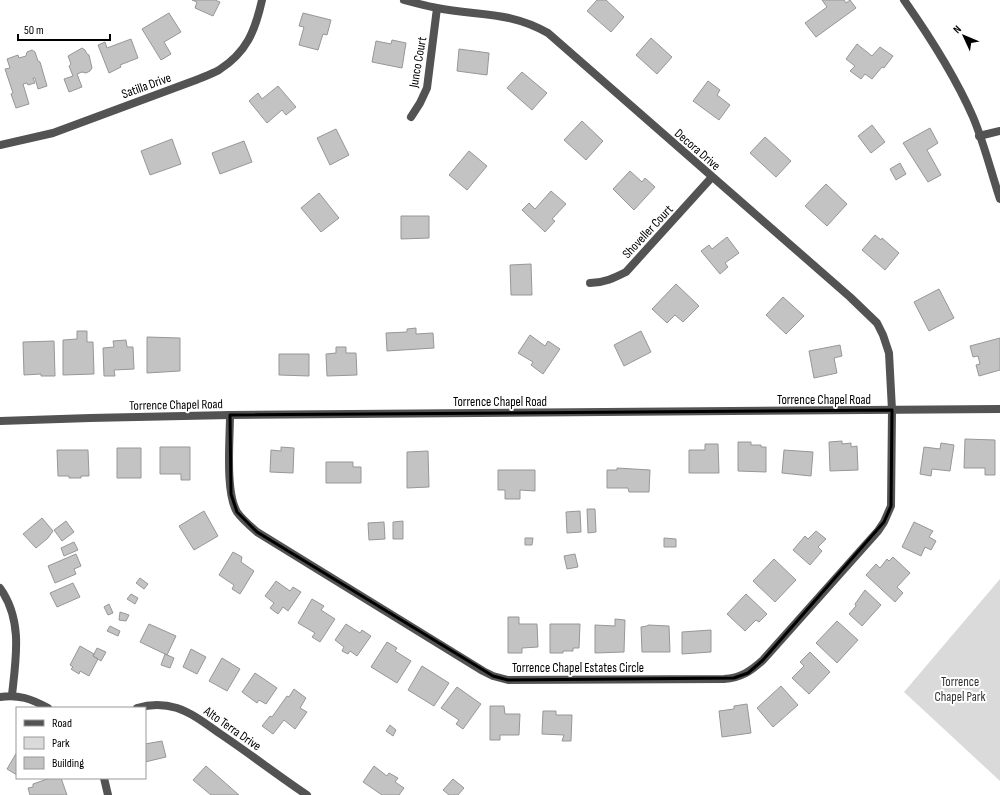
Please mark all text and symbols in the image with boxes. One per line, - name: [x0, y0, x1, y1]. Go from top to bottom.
- scale bar: [18, 16, 110, 42]
- north arrow: [944, 16, 984, 56]
- text: 50 m: [24, 23, 44, 38]
- text: N: [950, 23, 964, 36]
- street label: Junco Court: [405, 36, 430, 90]
- street label: Satilla Drive: [119, 70, 173, 102]
- street label: Decora Drive: [671, 126, 724, 174]
- street label: Shoveller Court: [619, 202, 677, 262]
- street label: Torrence Chapel Road: [777, 392, 871, 408]
- street label: Torrence Chapel Road: [453, 394, 547, 410]
- street label: Torrence Chapel Road: [129, 396, 223, 414]
- street label: Torrence Chapel Estates Circle: [512, 660, 644, 676]
- park label: Torrence Chapel Park: [935, 674, 986, 705]
- street label: Alto Terra Drive: [200, 703, 264, 754]
- legend: [16, 707, 146, 779]
- text: Road: [52, 716, 72, 731]
- text: Park: [52, 736, 70, 751]
- text: Building: [52, 756, 84, 771]

